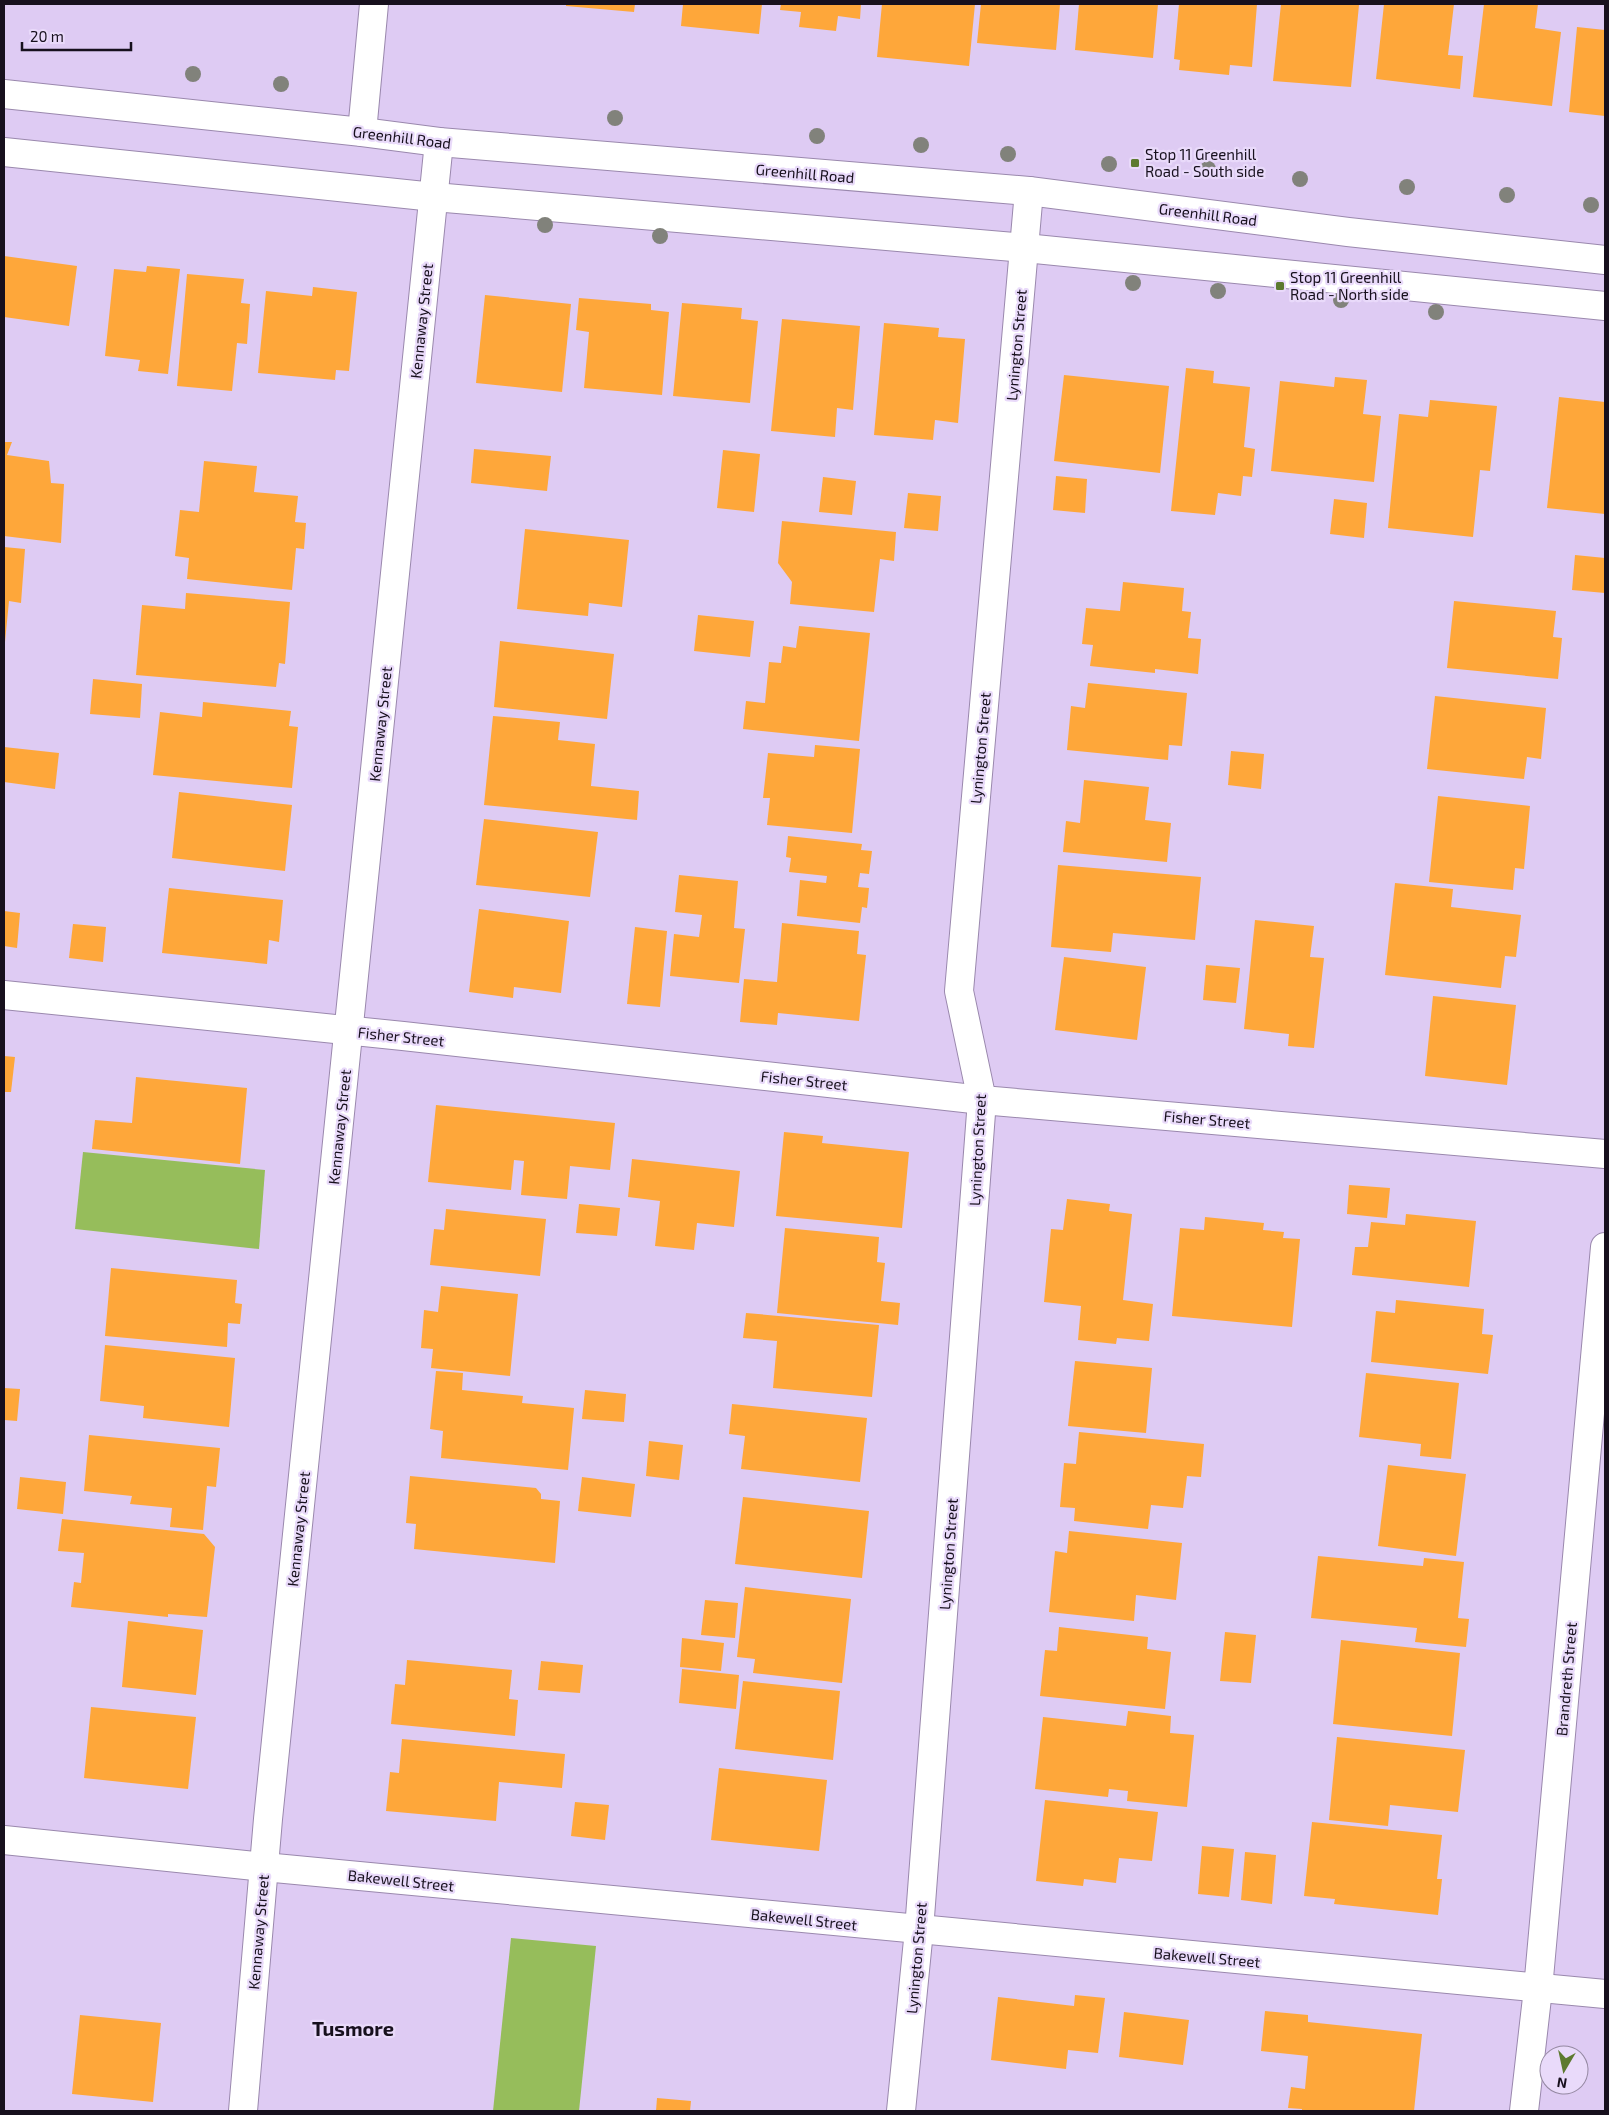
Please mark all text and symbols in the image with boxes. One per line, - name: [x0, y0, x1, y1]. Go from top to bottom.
- scale bar: [22, 20, 131, 52]
- text: 20 m: [30, 27, 64, 45]
- street label: Greenhill Road: [352, 122, 452, 152]
- place label: Stop 11 Greenhill Road - South side: [1145, 145, 1264, 180]
- marker: Stop 11 Greenhill Road - South side: [1129, 157, 1141, 169]
- street label: Greenhill Road: [755, 160, 855, 186]
- street label: Greenhill Road: [1158, 199, 1258, 229]
- street label: Kennaway Street: [406, 262, 436, 379]
- place label: Stop 11 Greenhill Road - North side: [1290, 268, 1409, 303]
- marker: Stop 11 Greenhill Road - North side: [1274, 280, 1286, 292]
- street label: Lynington Street: [1002, 288, 1030, 402]
- street label: Kennaway Street: [365, 665, 395, 782]
- street label: Lynington Street: [966, 691, 994, 805]
- street label: Fisher Street: [357, 1023, 445, 1050]
- street label: Fisher Street: [760, 1067, 848, 1094]
- street label: Kennaway Street: [324, 1068, 354, 1185]
- street label: Lynington Street: [965, 1093, 989, 1206]
- street label: Fisher Street: [1163, 1106, 1251, 1132]
- street label: Kennaway Street: [283, 1470, 313, 1587]
- street label: Lynington Street: [935, 1497, 961, 1611]
- street label: Brandreth Street: [1552, 1621, 1580, 1737]
- street label: Bakewell Street: [347, 1865, 455, 1895]
- street label: Kennaway Street: [244, 1873, 272, 1990]
- street label: Lynington Street: [902, 1901, 930, 2015]
- street label: Bakewell Street: [750, 1904, 858, 1934]
- street label: Bakewell Street: [1153, 1943, 1261, 1971]
- district label: Tusmore: [312, 2016, 394, 2040]
- north arrow: [1539, 2045, 1589, 2095]
- text: N: [1556, 2074, 1568, 2093]

